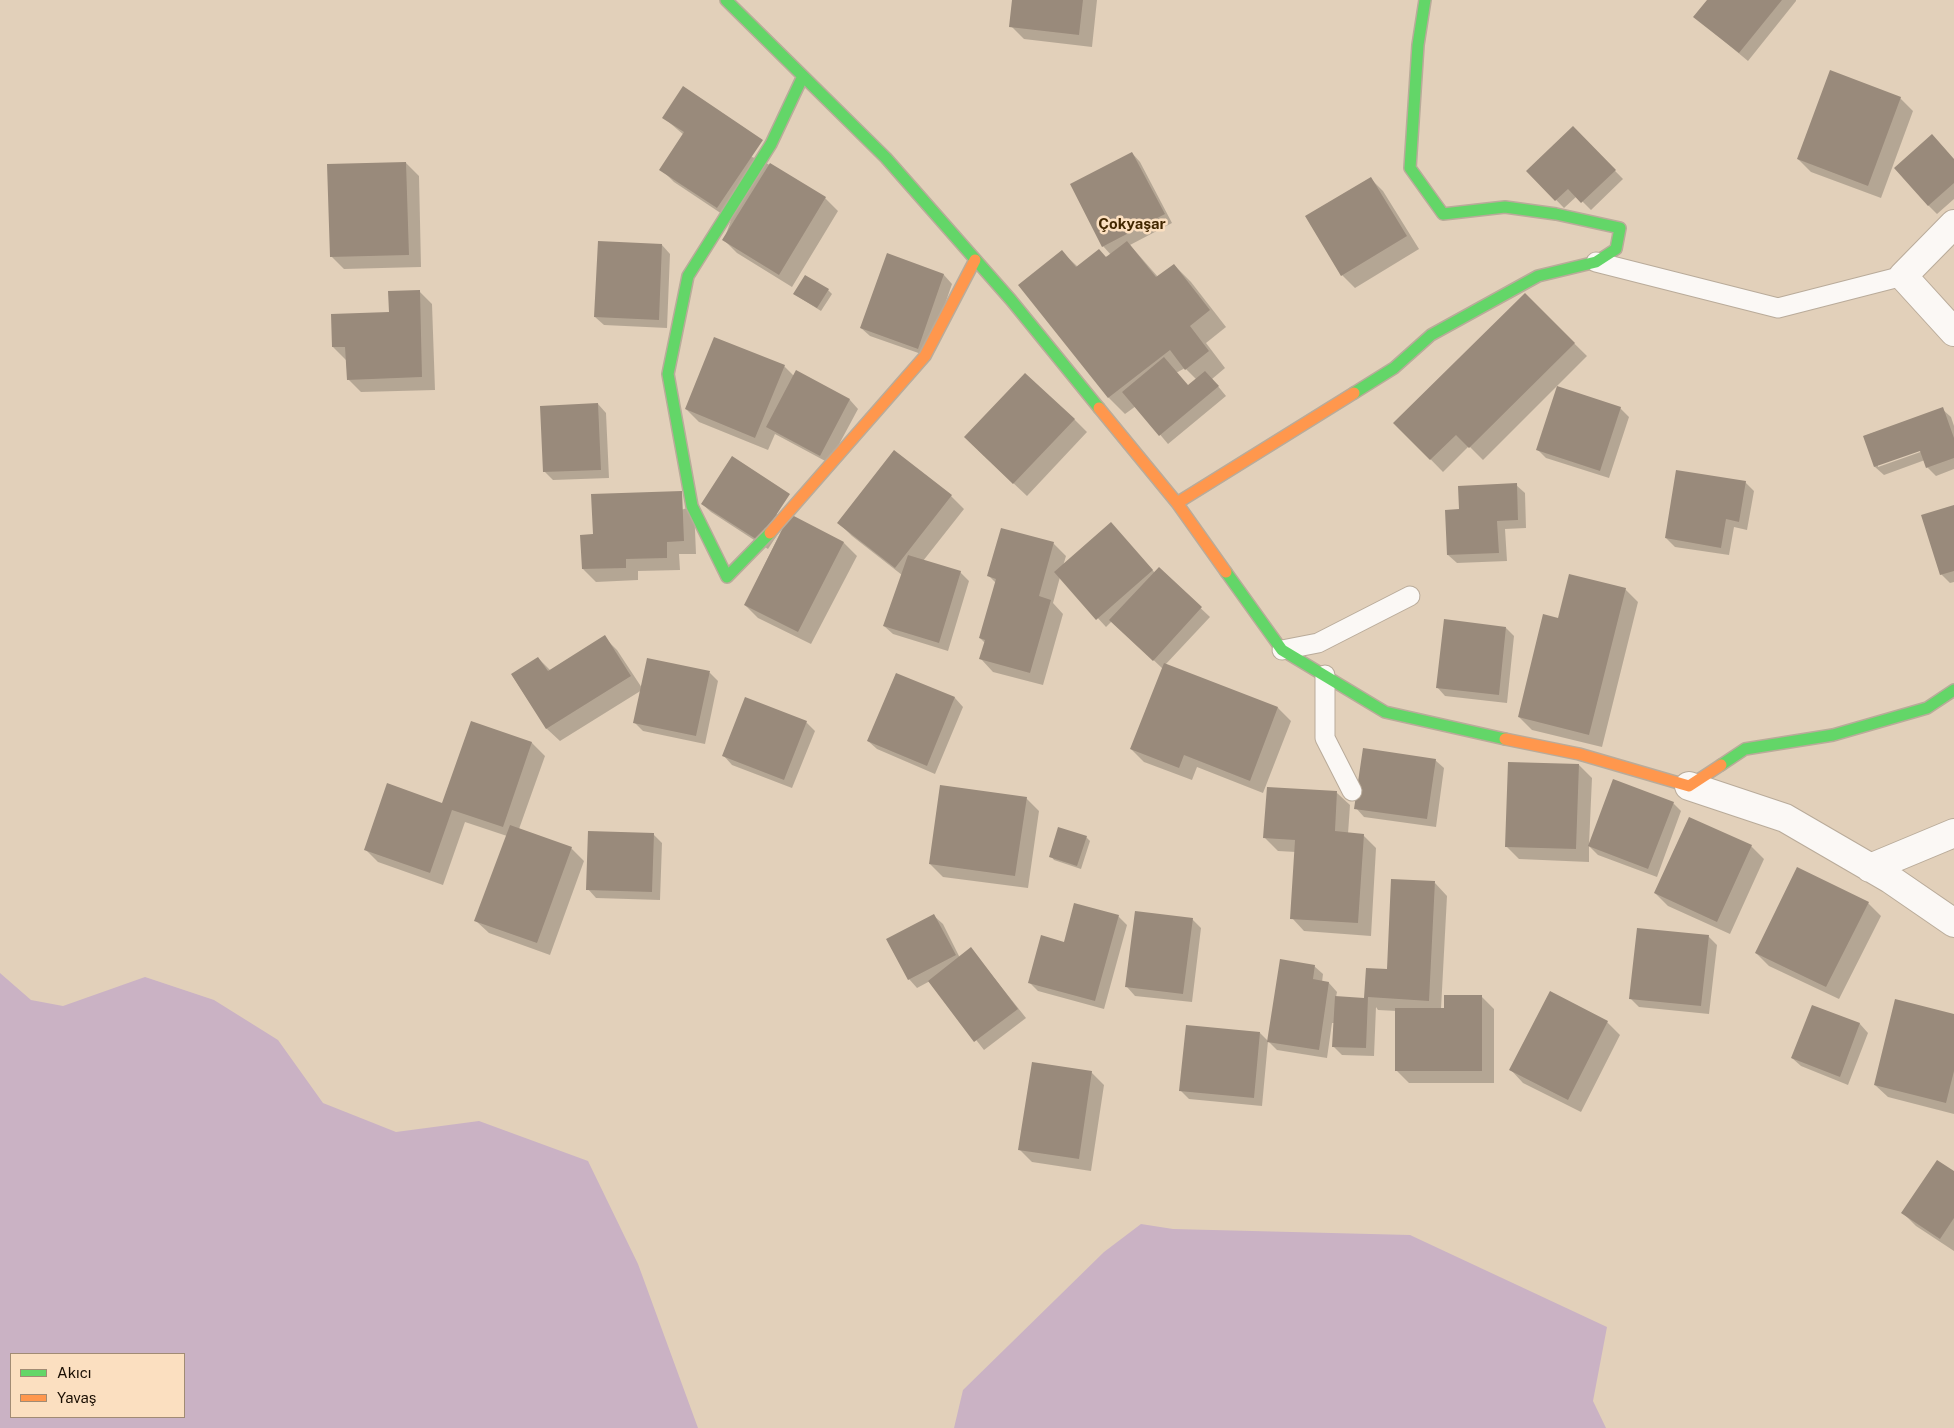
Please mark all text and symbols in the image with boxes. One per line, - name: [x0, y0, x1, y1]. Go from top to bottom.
- district label: Çokyaşar: [1098, 215, 1166, 233]
- legend: [10, 1353, 185, 1418]
- text: Akıcı: [57, 1364, 91, 1381]
- text: Yavaş: [57, 1389, 96, 1406]

